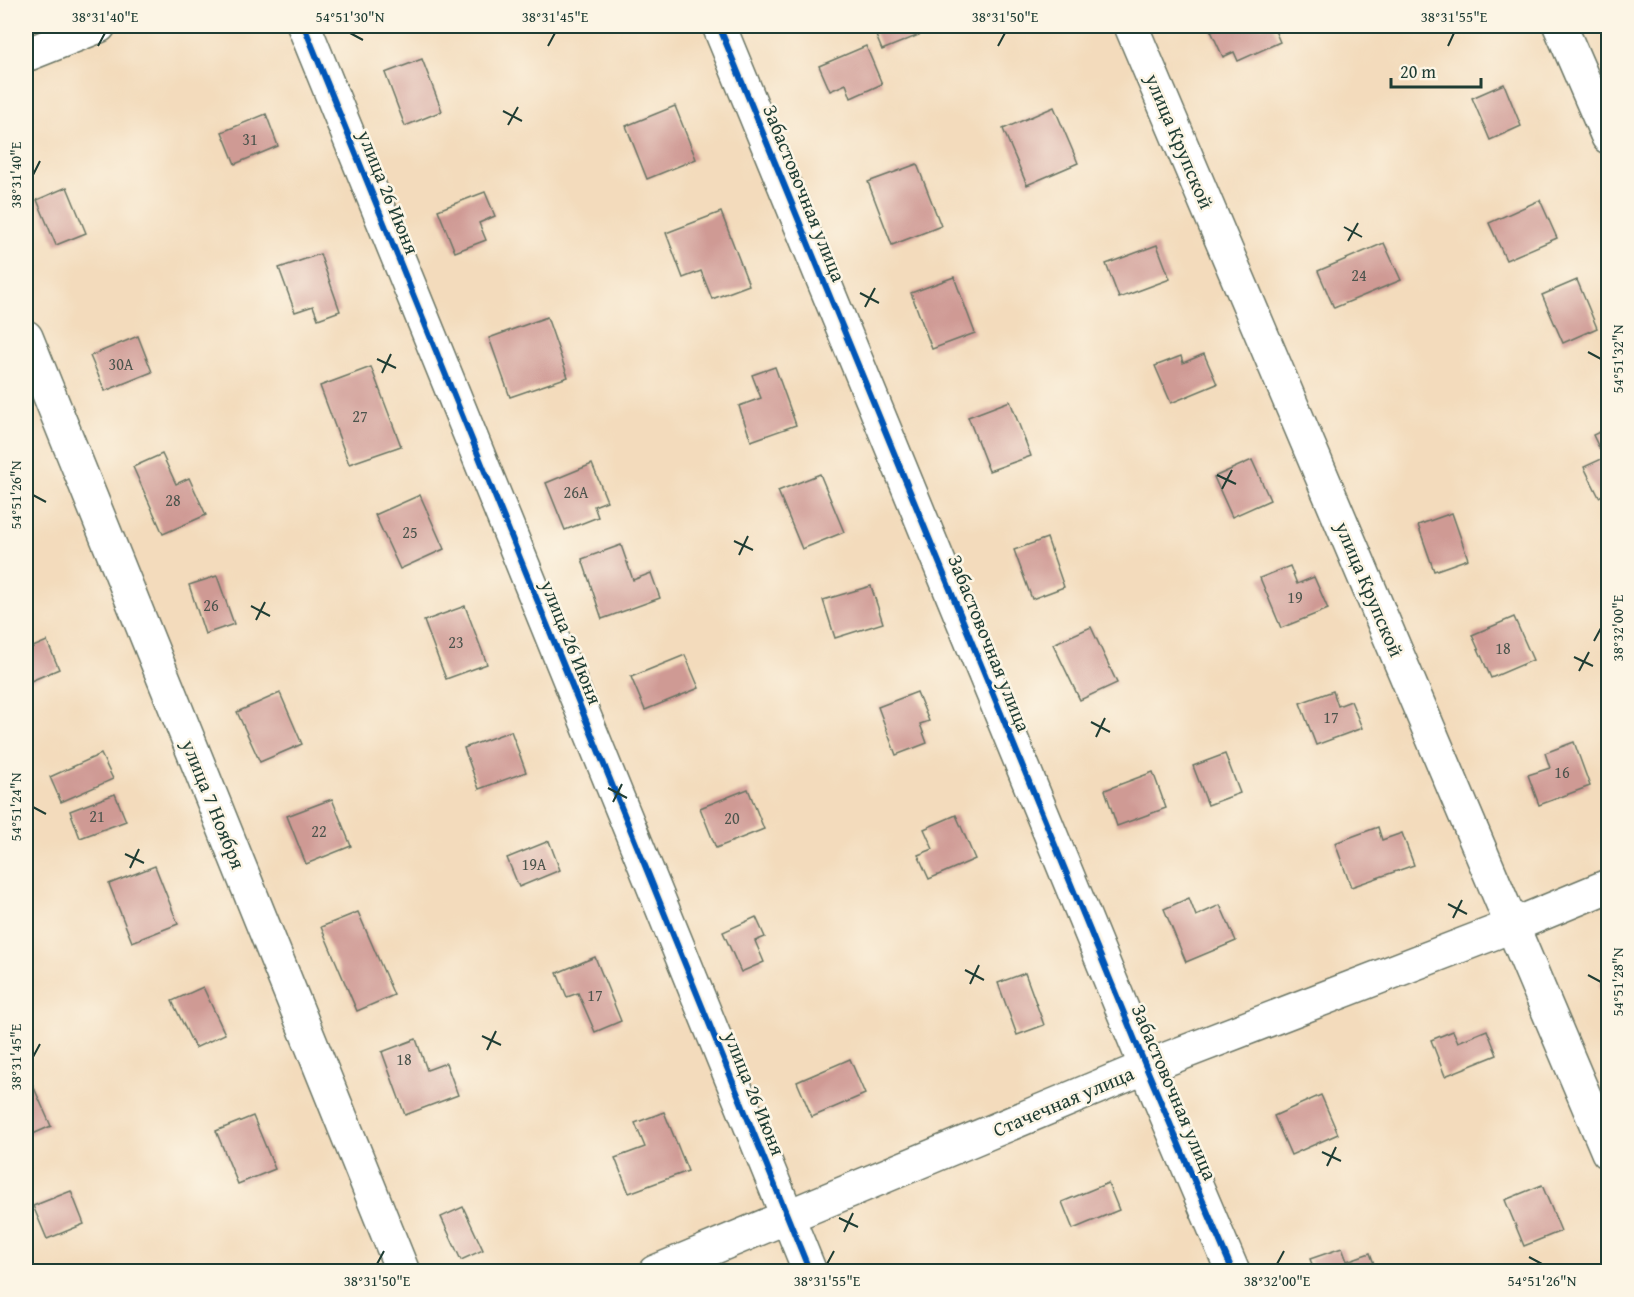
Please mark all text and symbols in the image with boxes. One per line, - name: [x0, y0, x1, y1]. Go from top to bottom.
- text: 38°31'40"E: [72, 6, 139, 27]
- text: 54°51'30"N: [316, 6, 385, 27]
- text: 38°31'45"E: [522, 6, 589, 27]
- text: 38°31'50"E: [972, 6, 1039, 27]
- text: 38°31'55"E: [1421, 6, 1488, 27]
- scale bar: [1391, 51, 1481, 89]
- text: 20 m: [1400, 58, 1436, 85]
- street label: улица Крупской: [1138, 68, 1222, 213]
- street label: Забастовочная улица: [756, 100, 854, 286]
- street label: улица 26 Июня: [351, 125, 427, 258]
- house number: 31: [242, 127, 258, 151]
- text: 38°31'40"E: [5, 141, 26, 208]
- house number: 24: [1351, 263, 1367, 287]
- text: 54°51'32"N: [1607, 324, 1628, 393]
- house number: 30А: [108, 352, 134, 376]
- house number: 27: [352, 404, 368, 428]
- text: 54°51'26"N: [5, 460, 26, 529]
- house number: 26А: [563, 480, 589, 504]
- house number: 28: [165, 488, 181, 512]
- street label: улица Крупской: [1328, 516, 1412, 661]
- house number: 25: [402, 520, 418, 544]
- street label: Забастовочная улица: [941, 550, 1039, 736]
- street label: улица 26 Июня: [534, 575, 610, 708]
- house number: 19: [1287, 585, 1303, 609]
- house number: 26: [203, 593, 219, 617]
- text: 38°32'00"E: [1607, 594, 1628, 661]
- house number: 23: [448, 630, 464, 654]
- house number: 18: [1495, 636, 1511, 660]
- house number: 17: [1323, 705, 1339, 729]
- street label: улица 7 Ноября: [174, 734, 253, 873]
- house number: 16: [1554, 760, 1570, 784]
- text: 54°51'24"N: [5, 772, 26, 841]
- house number: 21: [89, 804, 105, 828]
- house number: 20: [724, 806, 740, 830]
- house number: 22: [311, 819, 327, 843]
- house number: 19А: [521, 852, 547, 876]
- text: 54°51'28"N: [1607, 947, 1628, 1016]
- house number: 17: [587, 983, 603, 1007]
- street label: Забастовочная улица: [1125, 999, 1225, 1185]
- text: 38°31'45"E: [5, 1023, 26, 1090]
- street label: улица 26 Июня: [717, 1026, 793, 1159]
- house number: 18: [396, 1047, 412, 1071]
- street label: Стачечная улица: [988, 1058, 1138, 1144]
- text: 38°31'50"E: [344, 1270, 411, 1291]
- text: 38°31'55"E: [794, 1270, 861, 1291]
- text: 38°32'00"E: [1244, 1270, 1311, 1291]
- text: 54°51'26"N: [1508, 1270, 1577, 1291]

